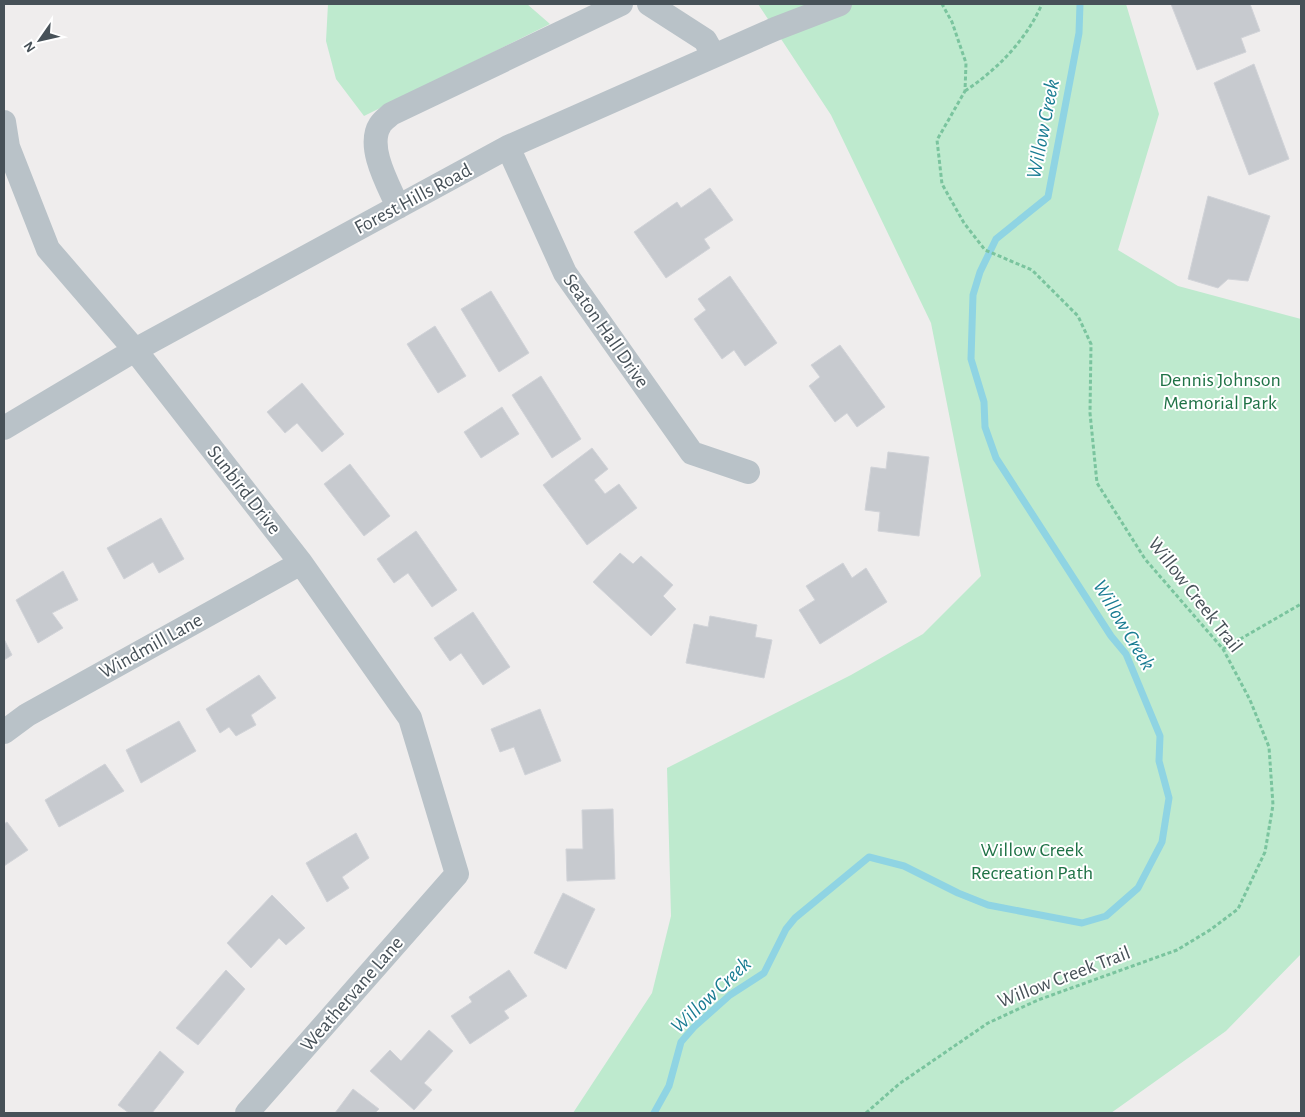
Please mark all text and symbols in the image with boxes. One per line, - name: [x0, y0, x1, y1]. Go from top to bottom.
- north arrow: [15, 15, 65, 65]
- text: N: [22, 39, 39, 55]
- water label: Willow Creek: [1023, 77, 1063, 181]
- street label: Forest Hills Road: [351, 160, 475, 238]
- street label: Seaton Hall Drive: [559, 270, 653, 392]
- park label: Dennis Johnson Memorial Park: [1159, 370, 1281, 413]
- street label: Sunbird Drive: [203, 442, 285, 538]
- street label: Willow Creek Trail: [1144, 534, 1246, 656]
- water label: Willow Creek: [1089, 576, 1159, 674]
- street label: Windmill Lane: [96, 610, 206, 682]
- park label: Willow Creek Recreation Path: [971, 840, 1093, 883]
- street label: Weathervane Lane: [297, 933, 407, 1055]
- street label: Willow Creek Trail: [995, 943, 1133, 1011]
- water label: Willow Creek: [667, 953, 755, 1037]

